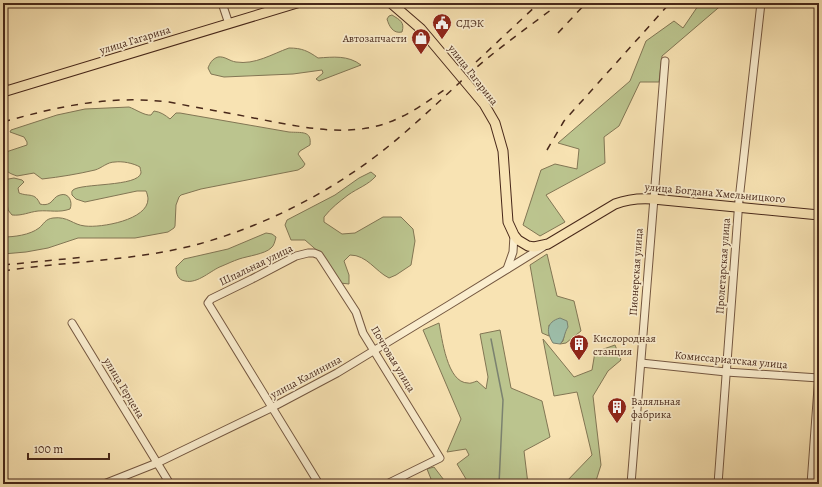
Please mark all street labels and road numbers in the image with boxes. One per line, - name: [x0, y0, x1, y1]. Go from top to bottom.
- street label: улица Гагарина: [97, 22, 173, 58]
- street label: улица Гагарина: [444, 41, 502, 109]
- street label: улица Богдана Хмельницкого: [643, 179, 786, 207]
- street label: Пролетарская улица: [712, 217, 734, 315]
- street label: Пионерская улица: [625, 227, 647, 316]
- street label: Шпальная улица: [217, 240, 296, 289]
- street label: Почтовая улица: [367, 323, 419, 396]
- street label: Комиссариатская улица: [674, 348, 789, 372]
- street label: улица Калинина: [267, 352, 345, 403]
- street label: улица Герцена: [99, 354, 148, 422]

